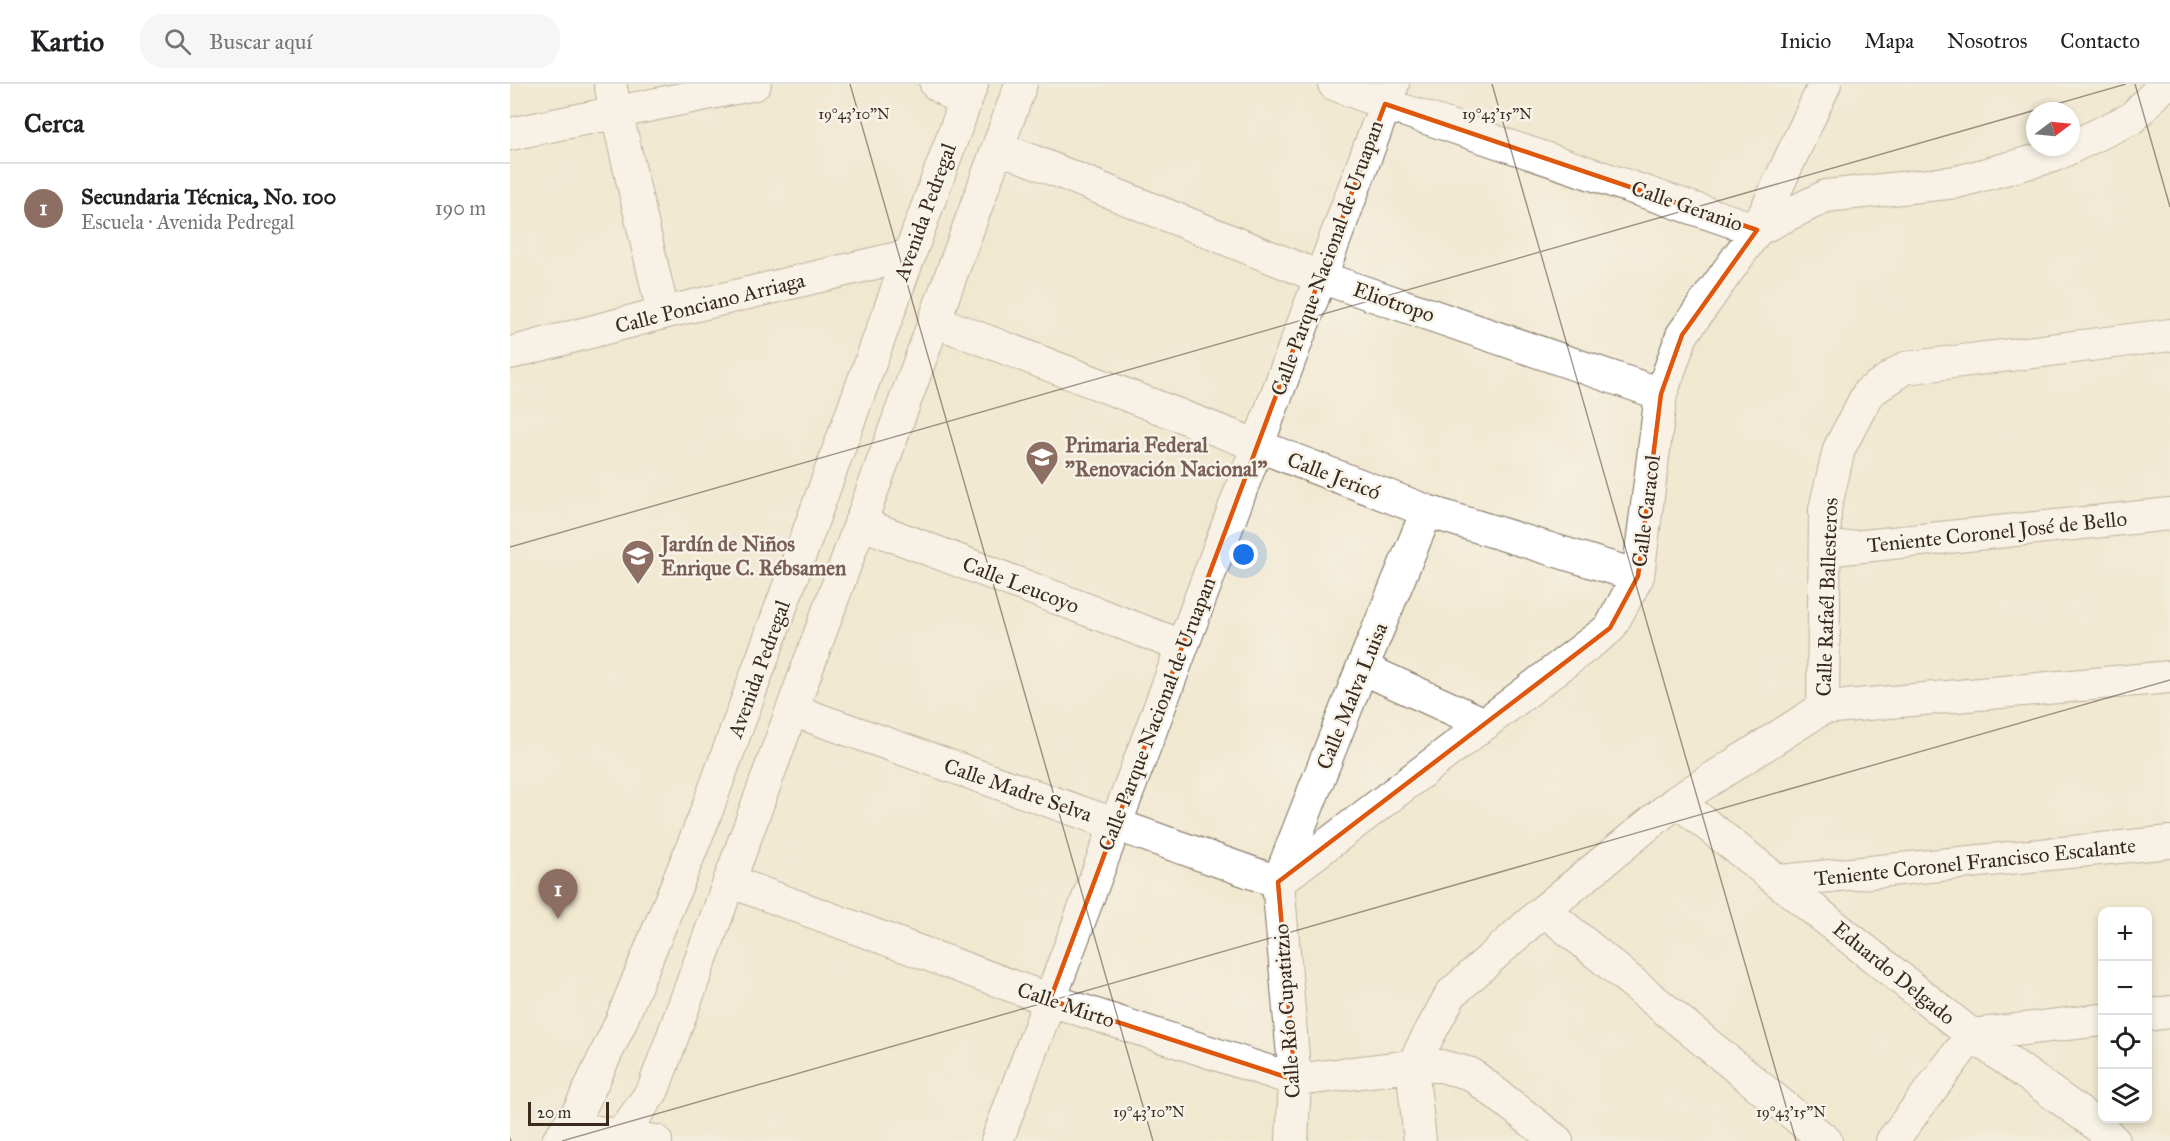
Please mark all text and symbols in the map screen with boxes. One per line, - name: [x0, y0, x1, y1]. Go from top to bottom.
- search box: [140, 14, 560, 68]
- text: Kartio: [30, 24, 104, 59]
- icon: search: [161, 25, 194, 58]
- text: Buscar aquí: [209, 28, 312, 55]
- text: Inicio: [1780, 28, 1831, 54]
- text: Mapa: [1864, 28, 1914, 54]
- text: Nosotros: [1947, 28, 2027, 54]
- text: Contacto: [2060, 28, 2140, 54]
- north arrow: [2026, 102, 2080, 156]
- text: 19°43'10"N: [818, 105, 890, 123]
- text: 19°43'15"N: [1462, 105, 1532, 123]
- text: Cerca: [24, 107, 84, 139]
- street label: Calle Parque Nacional de Uruapan: [1265, 117, 1389, 399]
- street label: Avenida Pedregal: [888, 139, 962, 285]
- street label: Calle Geranio: [1628, 175, 1746, 237]
- text: Secundaria Técnica, No. 100: [81, 183, 336, 210]
- text: 1: [40, 196, 47, 220]
- text: 190 m: [435, 196, 486, 220]
- text: Escuela · Avenida Pedregal: [81, 210, 294, 234]
- street label: Calle Ponciano Arriaga: [612, 267, 808, 339]
- street label: Eliotropo: [1350, 276, 1438, 328]
- place label: Primaria Federal "Renovación Nacional": [1065, 432, 1268, 482]
- school or university icon: Primaria Federal "Renovación Nacional": [1024, 439, 1060, 486]
- street label: Calle Jericó: [1284, 446, 1385, 506]
- street label: Calle Caracol: [1626, 453, 1666, 569]
- street label: Calle Rafaél Ballesteros: [1811, 497, 1843, 697]
- street label: Teniente Coronel José de Bello: [1866, 505, 2128, 559]
- place label: Jardín de Niños Enrique C. Rébsamen: [658, 531, 847, 581]
- school or university icon: Jardín de Niños Enrique C. Rébsamen: [620, 538, 656, 585]
- your location: [1229, 540, 1258, 569]
- street label: Calle Leucoyo: [959, 551, 1083, 619]
- street label: Calle Parque Nacional de Uruapan: [1093, 573, 1221, 855]
- street label: Avenida Pedregal: [722, 596, 796, 742]
- street label: Calle Malva Luisa: [1311, 619, 1393, 773]
- street label: Calle Madre Selva: [941, 752, 1096, 828]
- street label: Teniente Coronel Francisco Escalante: [1813, 832, 2137, 892]
- pin: 1: [538, 870, 578, 919]
- map controls: [2098, 907, 2152, 1123]
- button: +: [2098, 907, 2152, 961]
- street label: Eduardo Delgado: [1827, 916, 1961, 1031]
- street label: Calle Río Cupatitzio: [1268, 923, 1306, 1099]
- button: −: [2098, 961, 2152, 1015]
- street label: Calle Mirto: [1014, 976, 1118, 1034]
- button: locate: [2098, 1015, 2152, 1069]
- button: layers: [2098, 1069, 2152, 1123]
- scale bar: [528, 1099, 609, 1126]
- text: 20 m: [537, 1103, 571, 1122]
- text: 19°43'10"N: [1113, 1103, 1185, 1121]
- text: 19°43'15"N: [1756, 1103, 1826, 1121]

